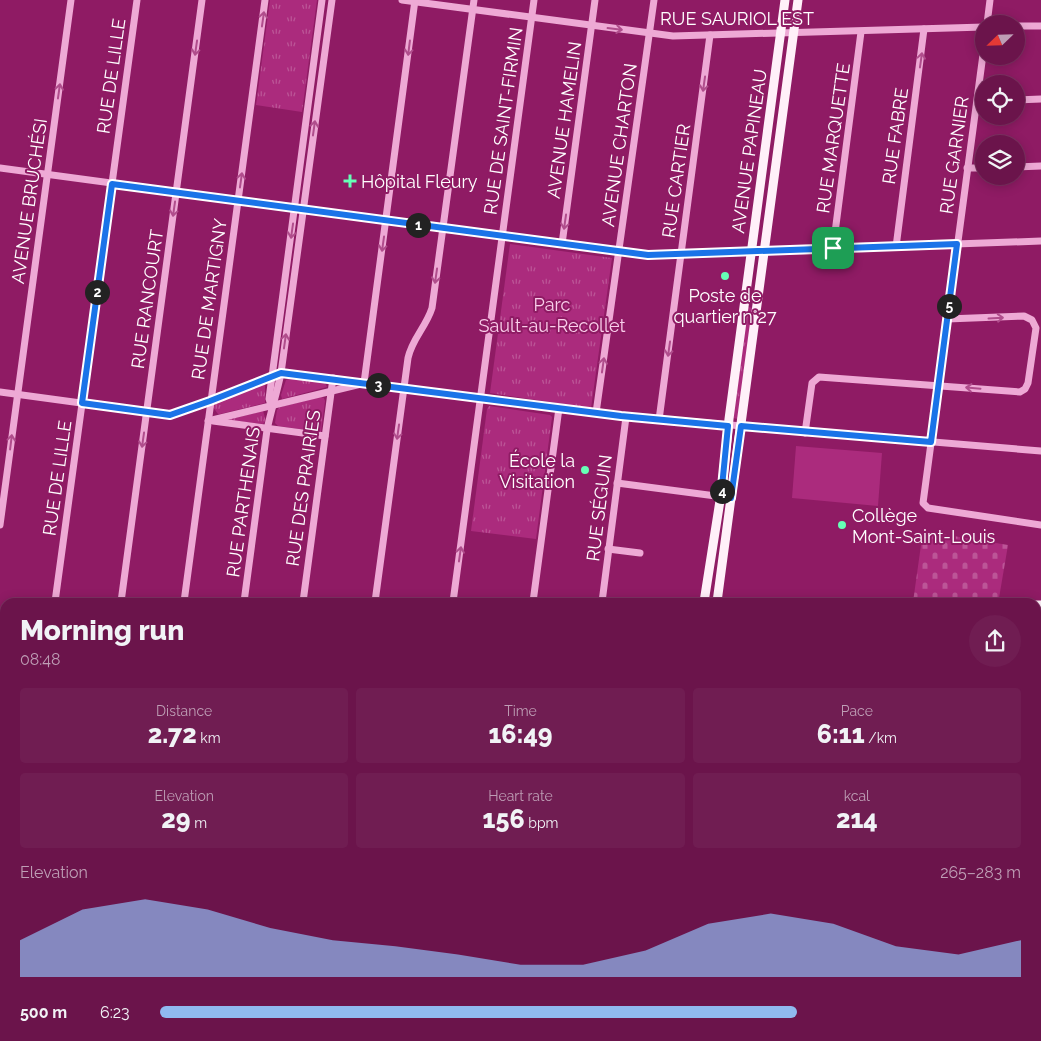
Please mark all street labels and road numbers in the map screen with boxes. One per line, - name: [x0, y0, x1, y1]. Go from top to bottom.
- street label: RUE SAURIOL EST: [660, 8, 814, 29]
- street label: RUE DE LILLE: [93, 17, 129, 135]
- street label: RUE DE SAINT-FIRMIN: [479, 26, 527, 216]
- street label: AVENUE HAMELIN: [543, 40, 585, 200]
- street label: RUE MARQUETTE: [812, 61, 854, 215]
- street label: AVENUE CHARTON: [597, 62, 641, 228]
- street label: AVENUE PAPINEAU: [727, 68, 771, 234]
- street label: RUE FABRE: [878, 86, 912, 186]
- street label: RUE GARNIER: [935, 94, 973, 215]
- street label: AVENUE BRUCHÉSI: [6, 117, 51, 285]
- street label: RUE CARTIER: [658, 122, 694, 239]
- street label: RUE DE MARTIGNY: [187, 217, 231, 381]
- street label: RUE RANCOURT: [127, 228, 167, 370]
- street label: RUE DES PRAIRIES: [282, 408, 324, 568]
- street label: RUE DE LILLE: [39, 419, 75, 537]
- street label: RUE PARTHENAIS: [222, 425, 264, 579]
- street label: RUE SÉGUIN: [581, 453, 616, 563]

